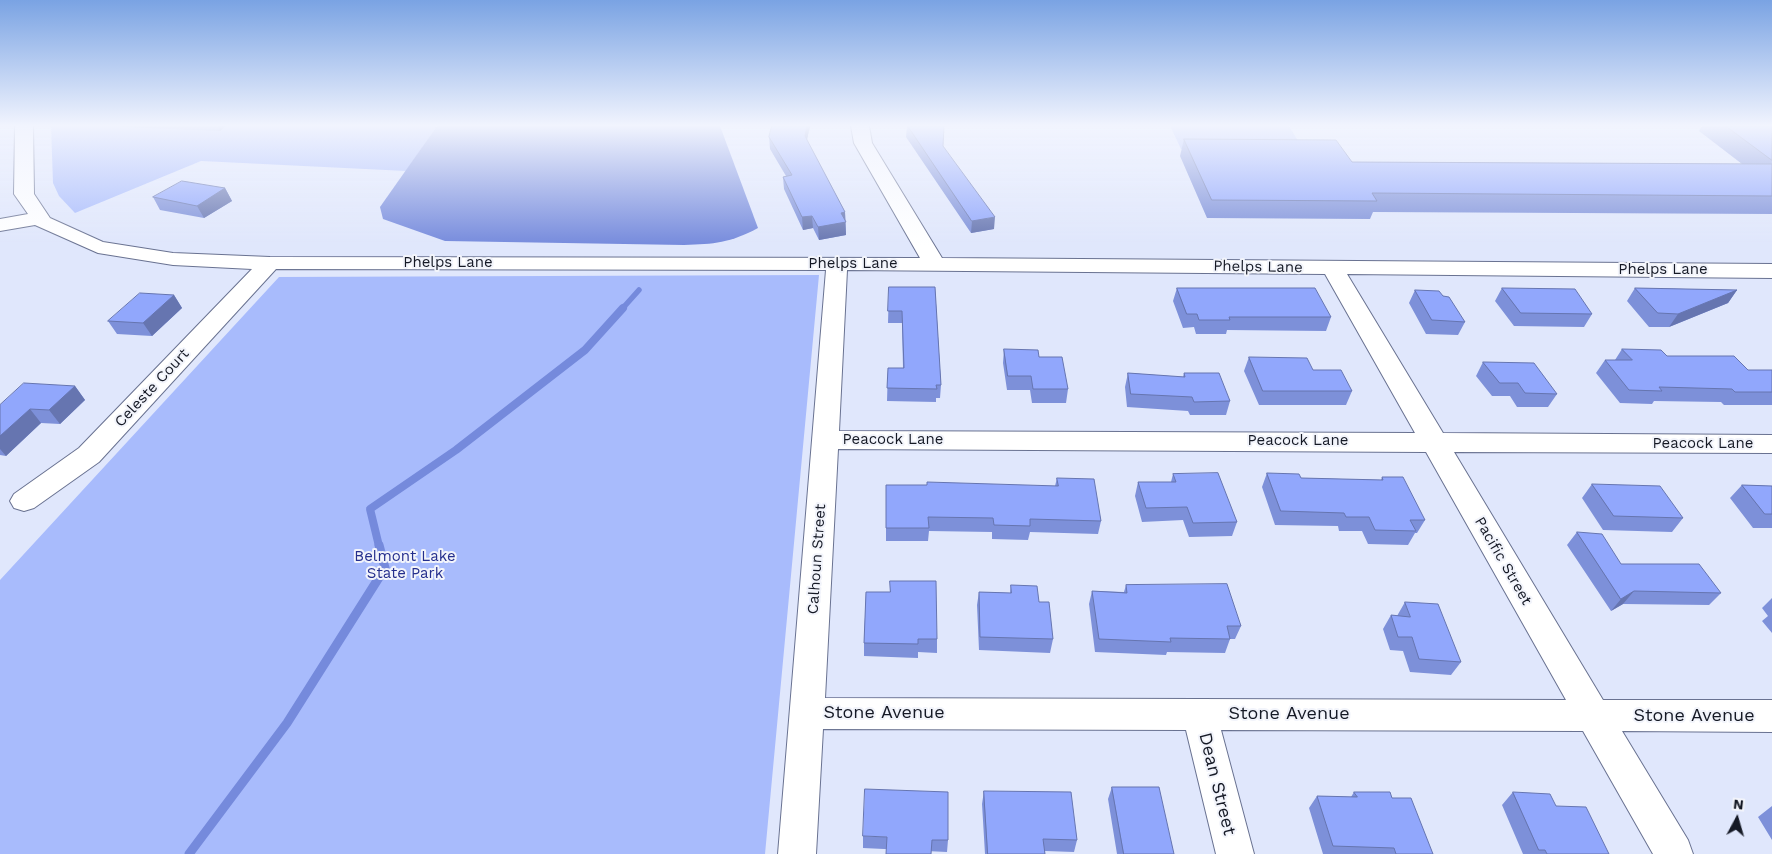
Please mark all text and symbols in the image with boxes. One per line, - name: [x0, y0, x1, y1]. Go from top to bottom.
- street label: Phelps Lane: [403, 254, 493, 272]
- street label: Phelps Lane: [808, 255, 898, 273]
- street label: Phelps Lane: [1213, 257, 1303, 277]
- street label: Phelps Lane: [1618, 261, 1708, 279]
- street label: Celeste Court: [111, 345, 193, 431]
- street label: Peacock Lane: [843, 431, 943, 449]
- street label: Peacock Lane: [1248, 432, 1348, 450]
- street label: Peacock Lane: [1653, 435, 1753, 453]
- street label: Calhoun Street: [804, 503, 830, 615]
- street label: Pacific Street: [1471, 514, 1535, 608]
- park label: Belmont Lake State Park: [354, 548, 456, 583]
- street label: Stone Avenue: [823, 702, 945, 724]
- street label: Stone Avenue: [1228, 703, 1350, 725]
- street label: Stone Avenue: [1633, 705, 1755, 727]
- street label: Dean Street: [1194, 730, 1240, 838]
- north arrow: [1712, 794, 1762, 844]
- text: N: [1733, 796, 1745, 813]

